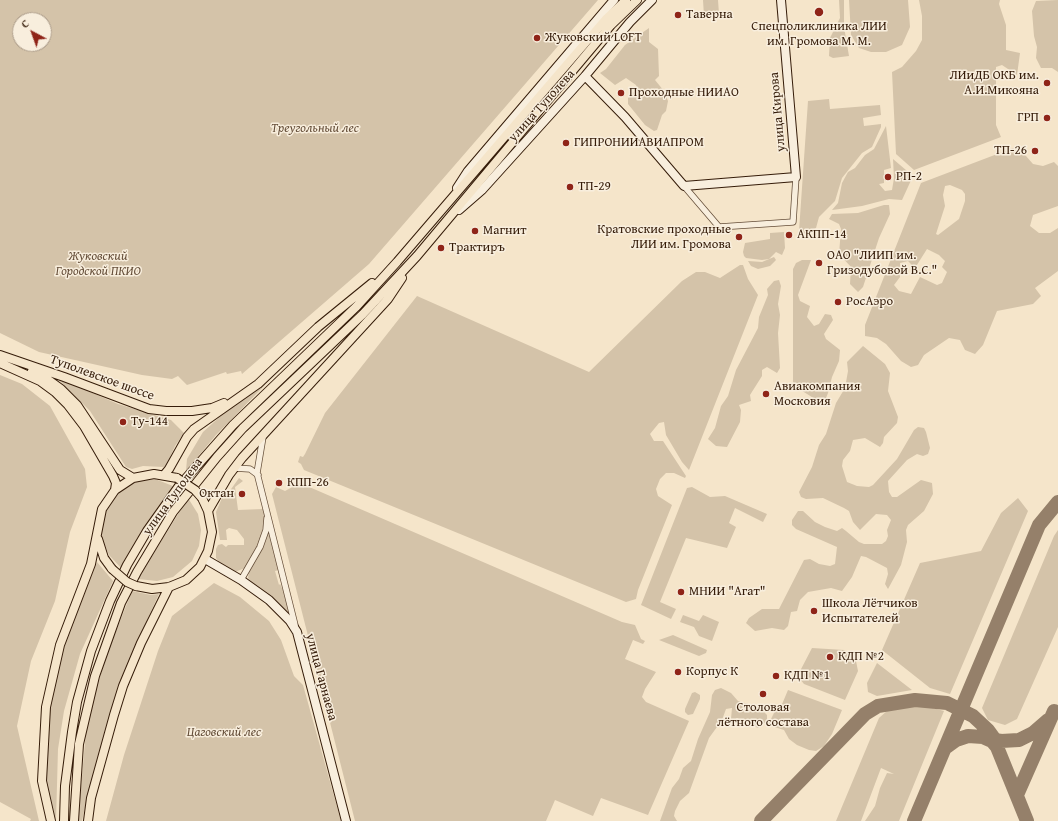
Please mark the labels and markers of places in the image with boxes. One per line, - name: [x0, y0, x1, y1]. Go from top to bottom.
- marker: Спецполиклиника ЛИИ им. Громова М. М.: [813, 6, 825, 18]
- place label: Таверна: [686, 7, 733, 23]
- marker: Таверна: [673, 10, 683, 20]
- place label: Спецполиклиника ЛИИ им. Громова М. М.: [751, 19, 887, 50]
- place label: Жуковский LOFT: [545, 30, 642, 46]
- marker: Жуковский LOFT: [532, 33, 542, 43]
- place label: ЛИиДБ ОКБ им. А.И.Микояна: [949, 68, 1039, 99]
- marker: ЛИиДБ ОКБ им. А.И.Микояна: [1042, 78, 1052, 88]
- place label: Проходные НИИАО: [629, 85, 739, 101]
- marker: Проходные НИИАО: [616, 88, 626, 98]
- place label: ГРП: [1017, 110, 1039, 126]
- marker: ГРП: [1042, 113, 1052, 123]
- place label: ГИПРОНИИАВИАПРОМ: [574, 135, 704, 151]
- marker: ГИПРОНИИАВИАПРОМ: [561, 138, 571, 148]
- place label: ТП-26: [994, 143, 1027, 159]
- marker: ТП-26: [1030, 146, 1040, 156]
- place label: РП-2: [896, 169, 922, 185]
- marker: РП-2: [883, 172, 893, 182]
- place label: ТП-29: [578, 179, 611, 195]
- marker: ТП-29: [565, 182, 575, 192]
- place label: Кратовские проходные ЛИИ им. Громова: [597, 222, 731, 253]
- place label: Магнит: [483, 223, 526, 239]
- marker: Магнит: [470, 226, 480, 236]
- place label: АКПП-14: [797, 227, 847, 243]
- marker: АКПП-14: [784, 230, 794, 240]
- marker: Кратовские проходные ЛИИ им. Громова: [734, 232, 744, 242]
- place label: Трактиръ: [449, 240, 505, 256]
- marker: Трактиръ: [436, 243, 446, 253]
- place label: ОАО "ЛИИП им. Гризодубовой В.С.": [827, 248, 937, 279]
- marker: ОАО "ЛИИП им. Гризодубовой В.С.": [814, 258, 824, 268]
- place label: РосАэро: [846, 294, 893, 310]
- marker: РосАэро: [833, 297, 843, 307]
- place label: Авиакомпания Московия: [774, 379, 860, 410]
- marker: Авиакомпания Московия: [761, 389, 771, 399]
- place label: Ty-144: [131, 414, 168, 430]
- marker: Ty-144: [118, 417, 128, 427]
- place label: КПП-26: [287, 475, 329, 491]
- marker: КПП-26: [274, 478, 284, 488]
- place label: Октан: [199, 486, 234, 502]
- marker: Октан: [237, 489, 247, 499]
- place label: МНИИ "Агат": [689, 584, 765, 600]
- marker: МНИИ "Агат": [676, 587, 686, 597]
- place label: Школа Лётчиков Испытателей: [822, 596, 918, 627]
- marker: Школа Лётчиков Испытателей: [809, 606, 819, 616]
- place label: КДП №2: [838, 649, 884, 665]
- marker: КДП №2: [825, 652, 835, 662]
- place label: Корпус К: [686, 664, 738, 680]
- marker: Корпус К: [673, 667, 683, 677]
- place label: КДП №1: [784, 668, 830, 684]
- marker: КДП №1: [771, 671, 781, 681]
- marker: Столовая лётного состава: [758, 689, 768, 699]
- place label: Столовая лётного состава: [717, 700, 809, 731]

